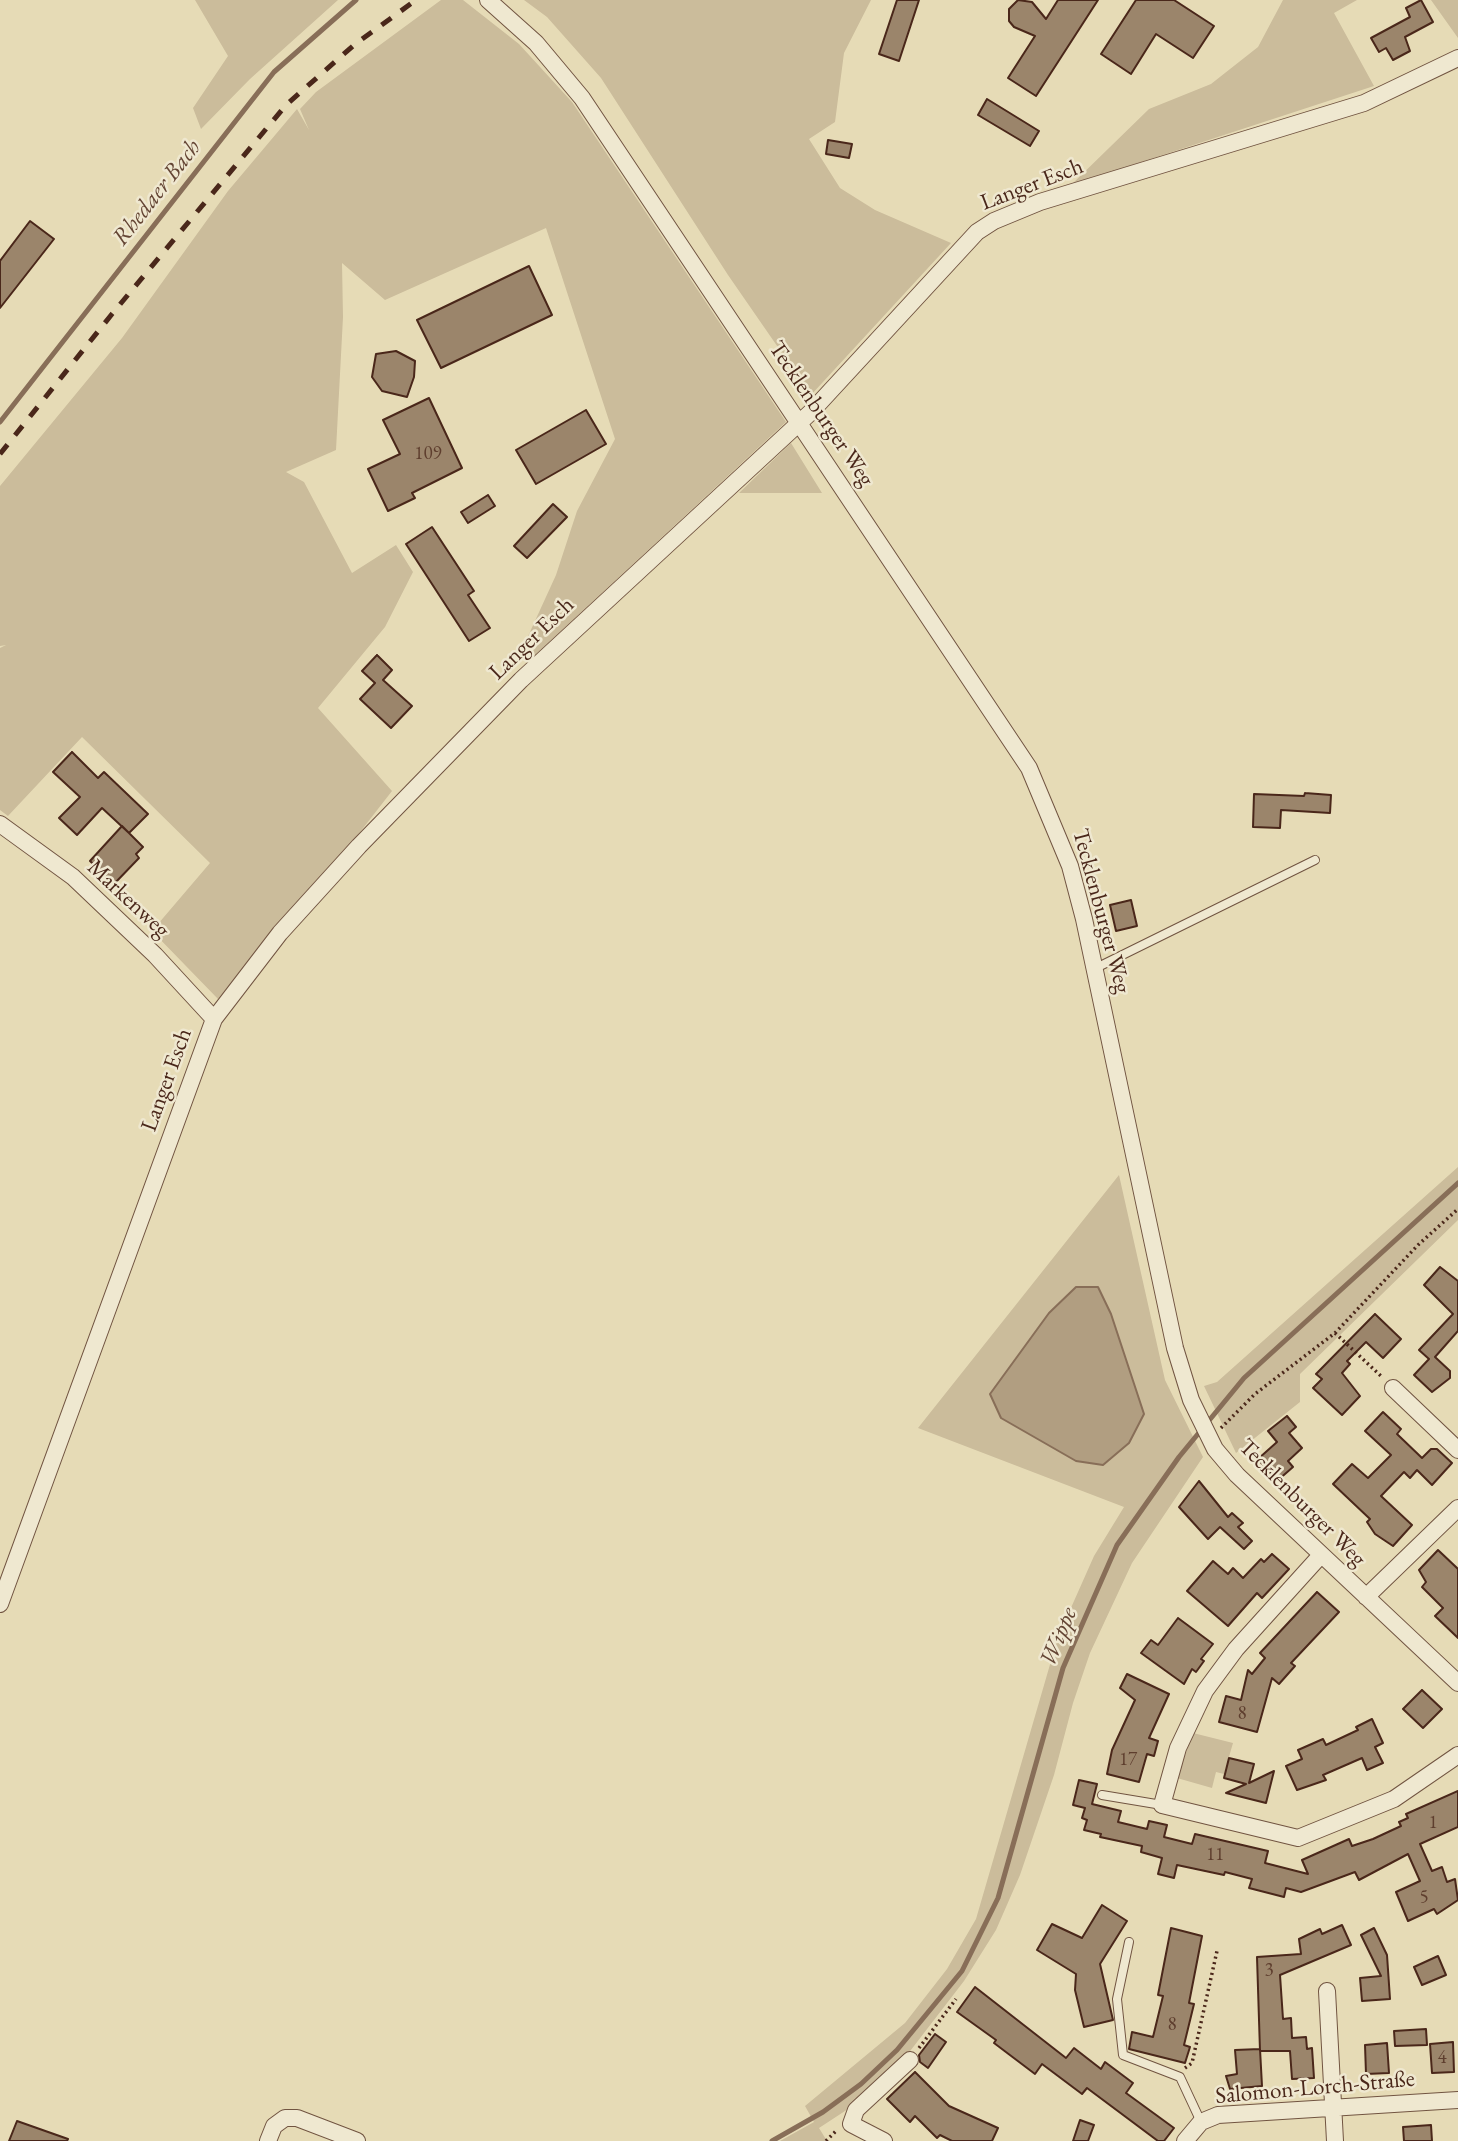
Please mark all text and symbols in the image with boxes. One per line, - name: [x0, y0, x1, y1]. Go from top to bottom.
- water label: Rhedaer Bach: [107, 134, 207, 252]
- street label: Langer Esch: [977, 153, 1087, 217]
- street label: Tecklenburger Weg: [762, 336, 880, 492]
- house number: 109: [414, 443, 442, 465]
- street label: Langer Esch: [484, 592, 580, 686]
- street label: Tecklenburger Weg: [1066, 826, 1136, 996]
- street label: Markenweg: [81, 854, 175, 944]
- street label: Langer Esch: [136, 1025, 198, 1135]
- street label: Tecklenburger Weg: [1232, 1433, 1372, 1573]
- water label: Wippe: [1034, 1603, 1084, 1671]
- house number: 8: [1237, 1703, 1247, 1725]
- house number: 17: [1119, 1749, 1137, 1771]
- house number: 1: [1428, 1812, 1438, 1834]
- house number: 11: [1206, 1844, 1224, 1866]
- house number: 5: [1419, 1887, 1429, 1909]
- house number: 3: [1264, 1960, 1274, 1982]
- house number: 8: [1167, 2014, 1177, 2036]
- house number: 4: [1437, 2047, 1447, 2069]
- street label: Salomon-Lorch-Straße: [1214, 2066, 1416, 2110]

